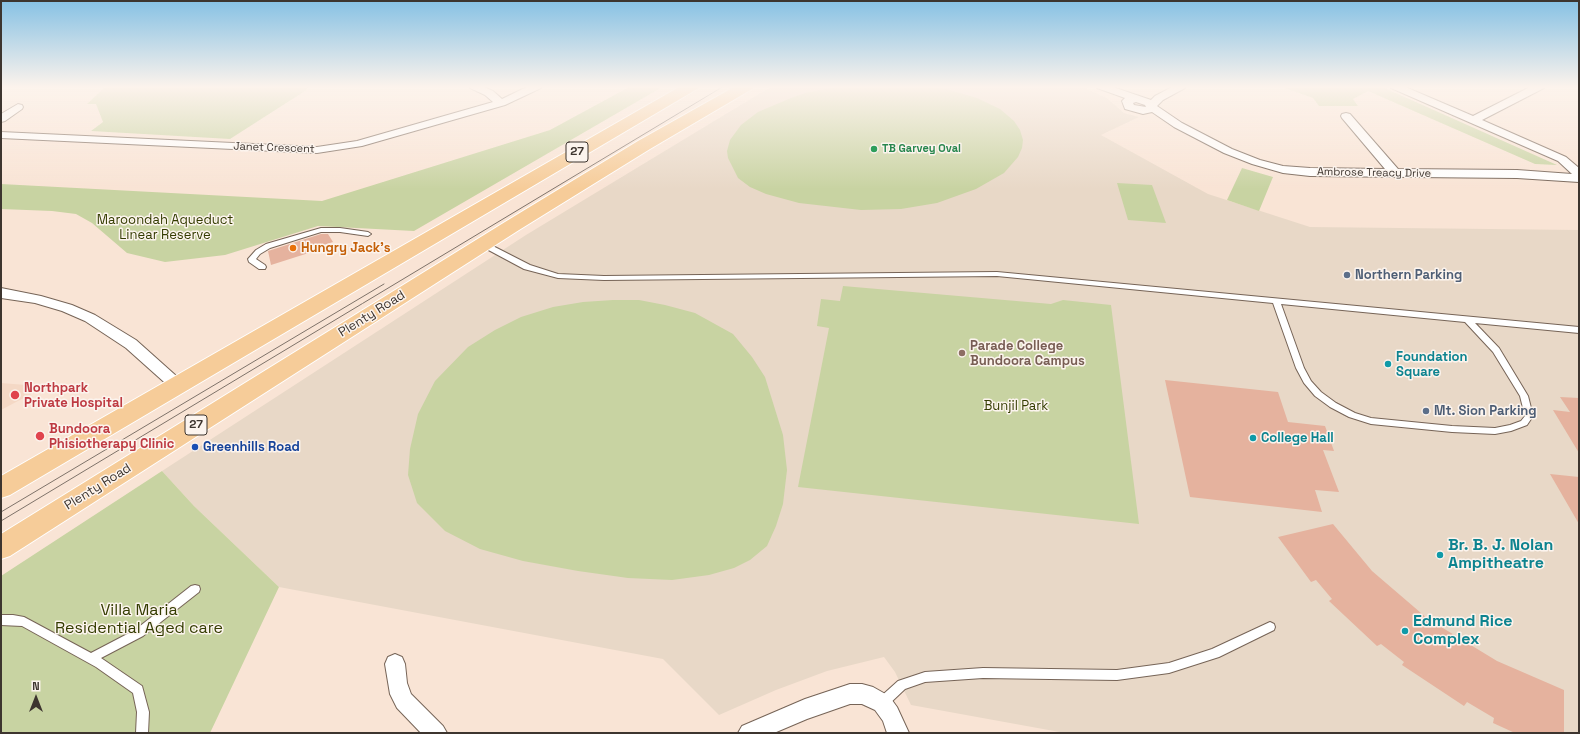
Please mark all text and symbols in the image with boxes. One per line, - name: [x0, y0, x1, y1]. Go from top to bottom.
- street label: Janet Crescent: [233, 140, 315, 156]
- road number: 27: [566, 142, 588, 162]
- place label: TB Garvey Oval: [882, 142, 961, 156]
- marker: TB Garvey Oval: [869, 144, 879, 154]
- street label: Ambrose Treacy Drive: [1317, 165, 1431, 181]
- park label: Maroondah Aqueduct Linear Reserve: [97, 212, 233, 243]
- place label: Hungry Jack's: [301, 240, 391, 256]
- marker: Hungry Jack's: [288, 243, 298, 253]
- place label: Northern Parking: [1355, 267, 1462, 283]
- marker: Northern Parking: [1342, 270, 1352, 280]
- street label: Plenty Road: [336, 287, 408, 341]
- place label: Parade College Bundoora Campus: [970, 338, 1085, 369]
- marker: Parade College Bundoora Campus: [957, 348, 967, 358]
- place label: Foundation Square: [1396, 349, 1468, 380]
- marker: Foundation Square: [1383, 359, 1393, 369]
- place label: Northpark Private Hospital: [24, 380, 123, 411]
- marker: Northpark Private Hospital: [9, 389, 21, 401]
- park label: Bunjil Park: [984, 398, 1048, 414]
- place label: Mt. Sion Parking: [1434, 403, 1537, 419]
- marker: Mt. Sion Parking: [1421, 406, 1431, 416]
- road number: 27: [185, 415, 207, 435]
- place label: Bundoora Phisiotherapy Clinic: [49, 421, 174, 452]
- marker: Bundoora Phisiotherapy Clinic: [34, 430, 46, 442]
- place label: College Hall: [1261, 430, 1334, 446]
- marker: College Hall: [1248, 433, 1258, 443]
- place label: Greenhills Road: [203, 439, 300, 455]
- marker: Greenhills Road: [190, 442, 200, 452]
- street label: Plenty Road: [62, 460, 134, 514]
- place label: Br. B. J. Nolan Ampitheatre: [1448, 536, 1553, 574]
- marker: Br. B. J. Nolan Ampitheatre: [1435, 550, 1445, 560]
- park label: Villa Maria Residential Aged care: [55, 601, 223, 639]
- place label: Edmund Rice Complex: [1413, 612, 1513, 650]
- marker: Edmund Rice Complex: [1400, 626, 1410, 636]
- north arrow: [16, 678, 56, 718]
- text: N: [32, 679, 40, 693]

